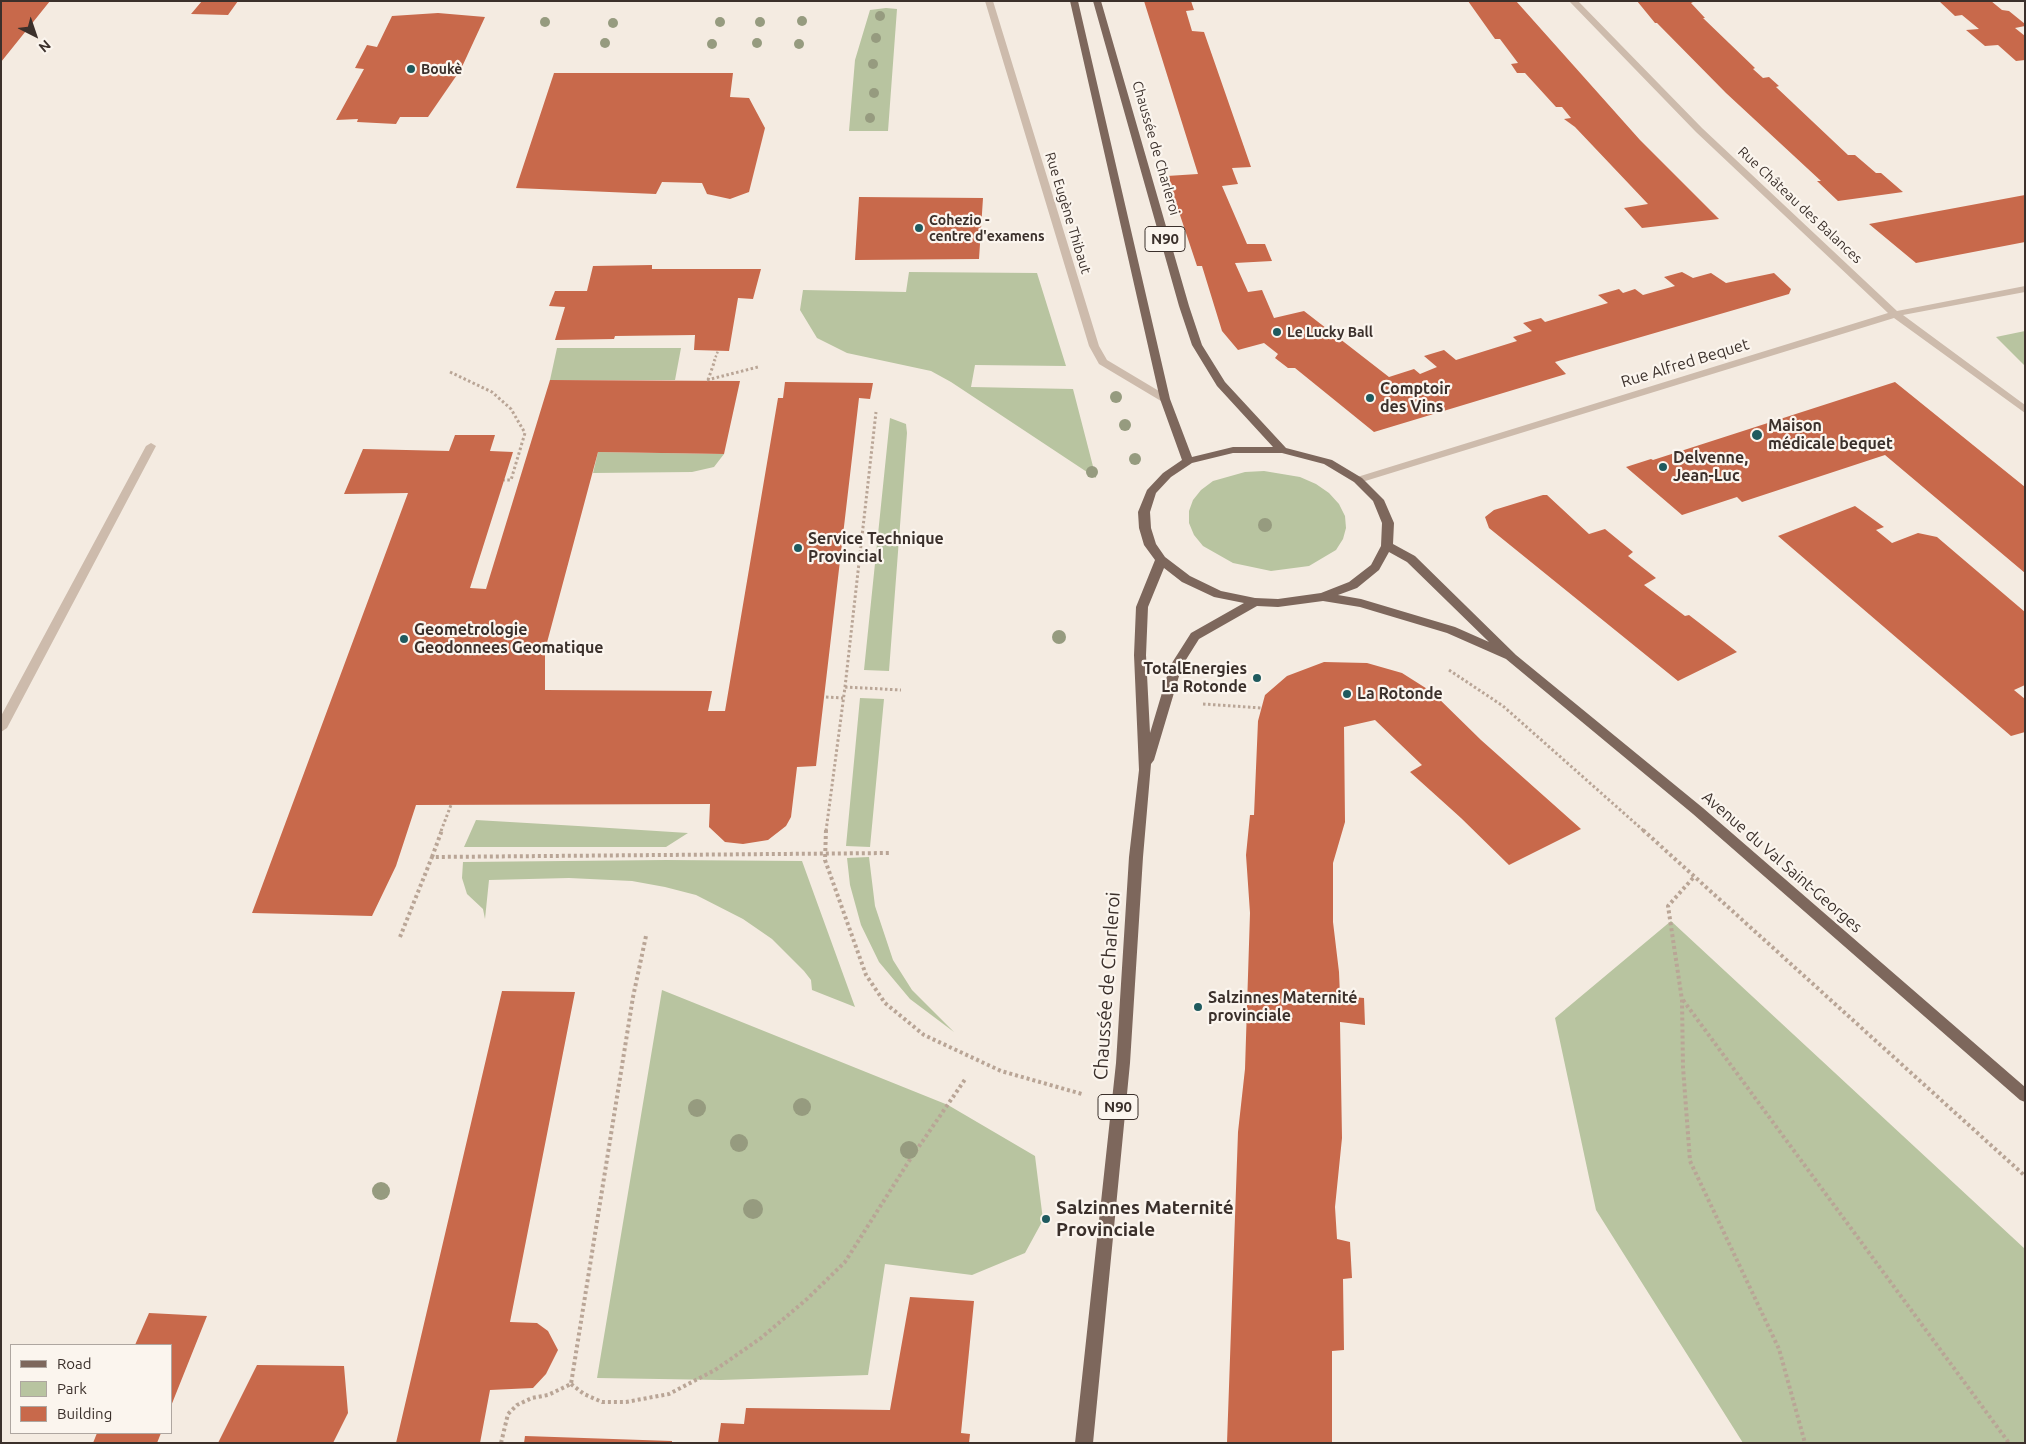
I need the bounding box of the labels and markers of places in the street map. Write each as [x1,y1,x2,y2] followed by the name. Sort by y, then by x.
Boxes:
[421,61,462,77] place label: Boukè
[405,63,417,75] marker: Boukè
[929,212,1045,244] place label: Cohezio - centre d'examens
[913,222,925,234] marker: Cohezio - centre d'examens
[1287,324,1373,340] place label: Le Lucky Ball
[1271,326,1283,338] marker: Le Lucky Ball
[1380,379,1450,417] place label: Comptoir des Vins
[1364,392,1376,404] marker: Comptoir des Vins
[1768,416,1893,454] place label: Maison médicale bequet
[1750,428,1764,442] marker: Maison médicale bequet
[1673,448,1748,486] place label: Delvenne, Jean-Luc
[1657,461,1669,473] marker: Delvenne, Jean-Luc
[808,529,944,567] place label: Service Technique Provincial
[792,542,804,554] marker: Service Technique Provincial
[414,620,604,658] place label: Geometrologie Geodonnees Geomatique
[398,633,410,645] marker: Geometrologie Geodonnees Geomatique
[1143,659,1247,697] place label: TotalEnergies La Rotonde
[1251,672,1263,684] marker: TotalEnergies La Rotonde
[1357,684,1443,704] place label: La Rotonde
[1341,688,1353,700] marker: La Rotonde
[1208,988,1358,1026] place label: Salzinnes Maternité provinciale
[1192,1001,1204,1013] marker: Salzinnes Maternité provinciale
[1056,1197,1234,1241] place label: Salzinnes Maternité Provinciale
[1040,1213,1052,1225] marker: Salzinnes Maternité Provinciale

